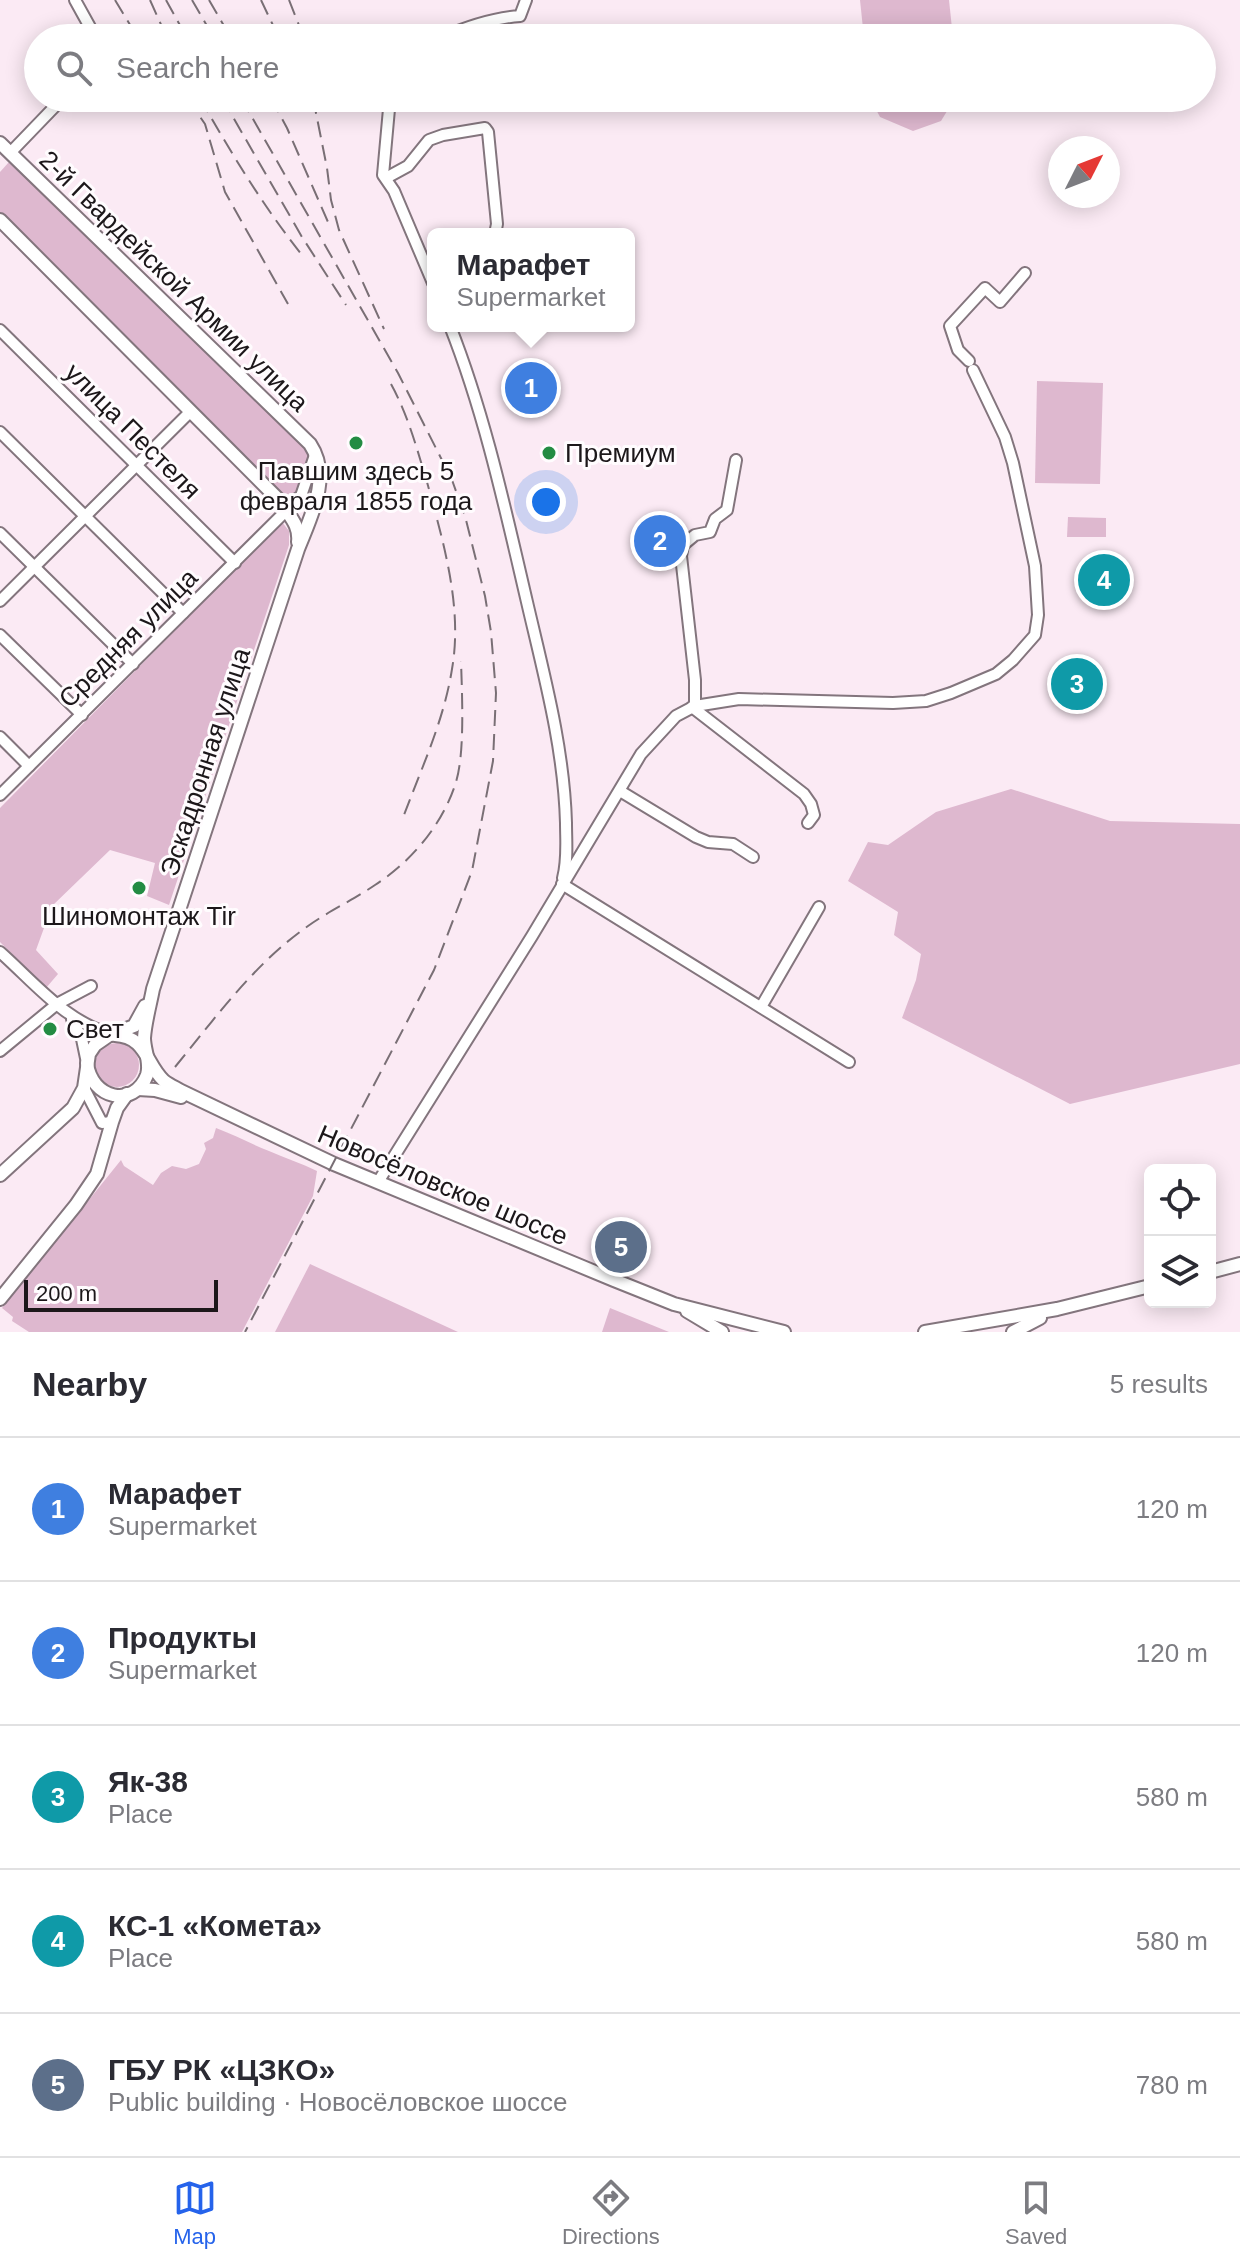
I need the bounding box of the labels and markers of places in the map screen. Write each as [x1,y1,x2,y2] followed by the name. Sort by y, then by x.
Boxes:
[505,358,557,418] pin: 1
[347,434,365,452] marker: Павшим здесь 5 февраля 1855 года
[565,438,676,468] place label: Премиум
[540,444,558,462] marker: Премиум
[240,456,473,516] place label: Павшим здесь 5 февраля 1855 года
[634,511,686,571] pin: 2
[1078,550,1130,610] pin: 4
[1051,654,1103,714] pin: 3
[130,879,148,897] marker: Шиномонтаж Tir
[42,901,236,931] place label: Шиномонтаж Tir
[66,1014,124,1044] place label: Свет
[41,1020,59,1038] marker: Свет
[595,1217,647,1277] pin: 5

